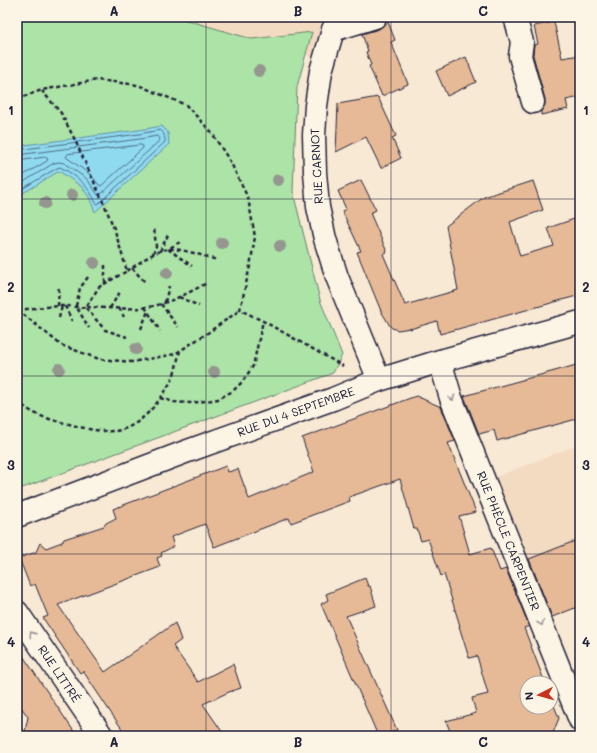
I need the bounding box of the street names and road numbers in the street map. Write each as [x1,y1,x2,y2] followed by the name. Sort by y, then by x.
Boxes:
[306,127,326,204] street label: RUE CARNOT
[235,382,357,440] street label: RUE DU 4 SEPTEMBRE
[474,469,544,613] street label: RUE PHÈCLE CARPENTIER
[35,642,85,705] street label: RUE LITTRÉ

